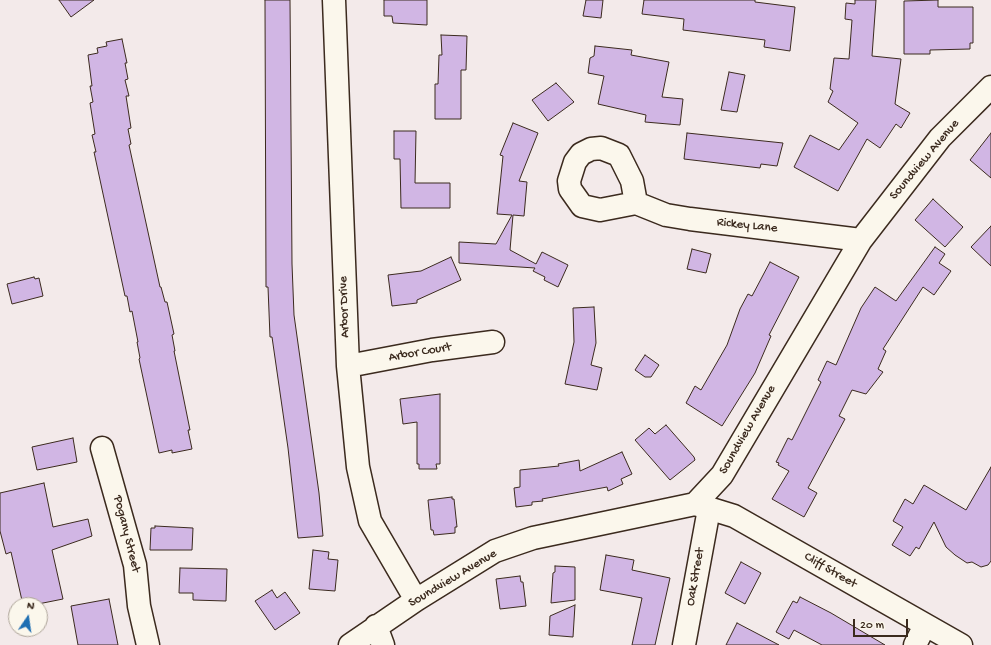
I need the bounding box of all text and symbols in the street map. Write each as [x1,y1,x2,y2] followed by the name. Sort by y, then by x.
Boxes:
[887,117,963,203] street label: Soundview Avenue
[716,215,778,237] street label: Rickey Lane
[336,276,354,338] street label: Arbor Drive
[387,340,453,366] street label: Arbor Court
[716,383,780,477] street label: Soundview Avenue
[109,494,143,574] street label: Pogany Street
[406,547,500,611] street label: Soundview Avenue
[683,547,709,607] street label: Oak Street
[801,550,859,592] street label: Cliff Street
[8,597,48,637] north arrow
[26,600,35,613] text: N
[855,611,910,637] scale bar
[860,619,884,633] text: 20 m

